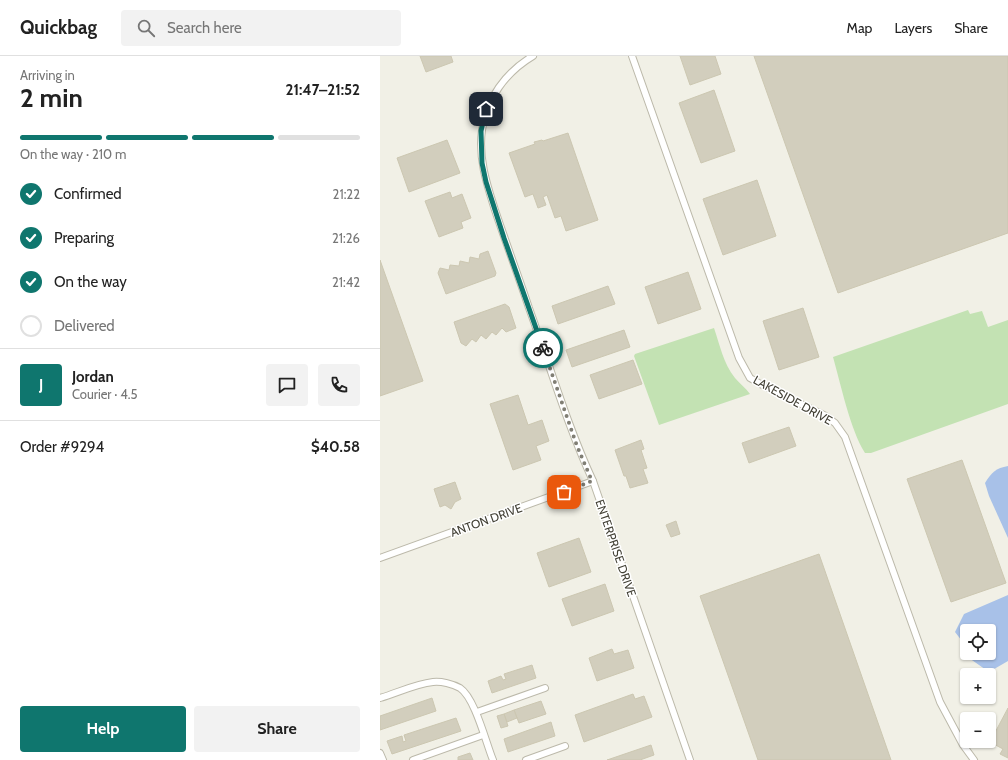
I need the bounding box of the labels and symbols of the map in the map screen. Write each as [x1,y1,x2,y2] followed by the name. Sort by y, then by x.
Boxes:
[469,92,503,126] pin
[523,328,563,368] courier
[751,372,835,428] street label: LAKESIDE DRIVE
[547,475,581,509] pin
[592,497,640,599] street label: ENTERPRISE DRIVE
[448,500,524,540] street label: ANTON DRIVE

